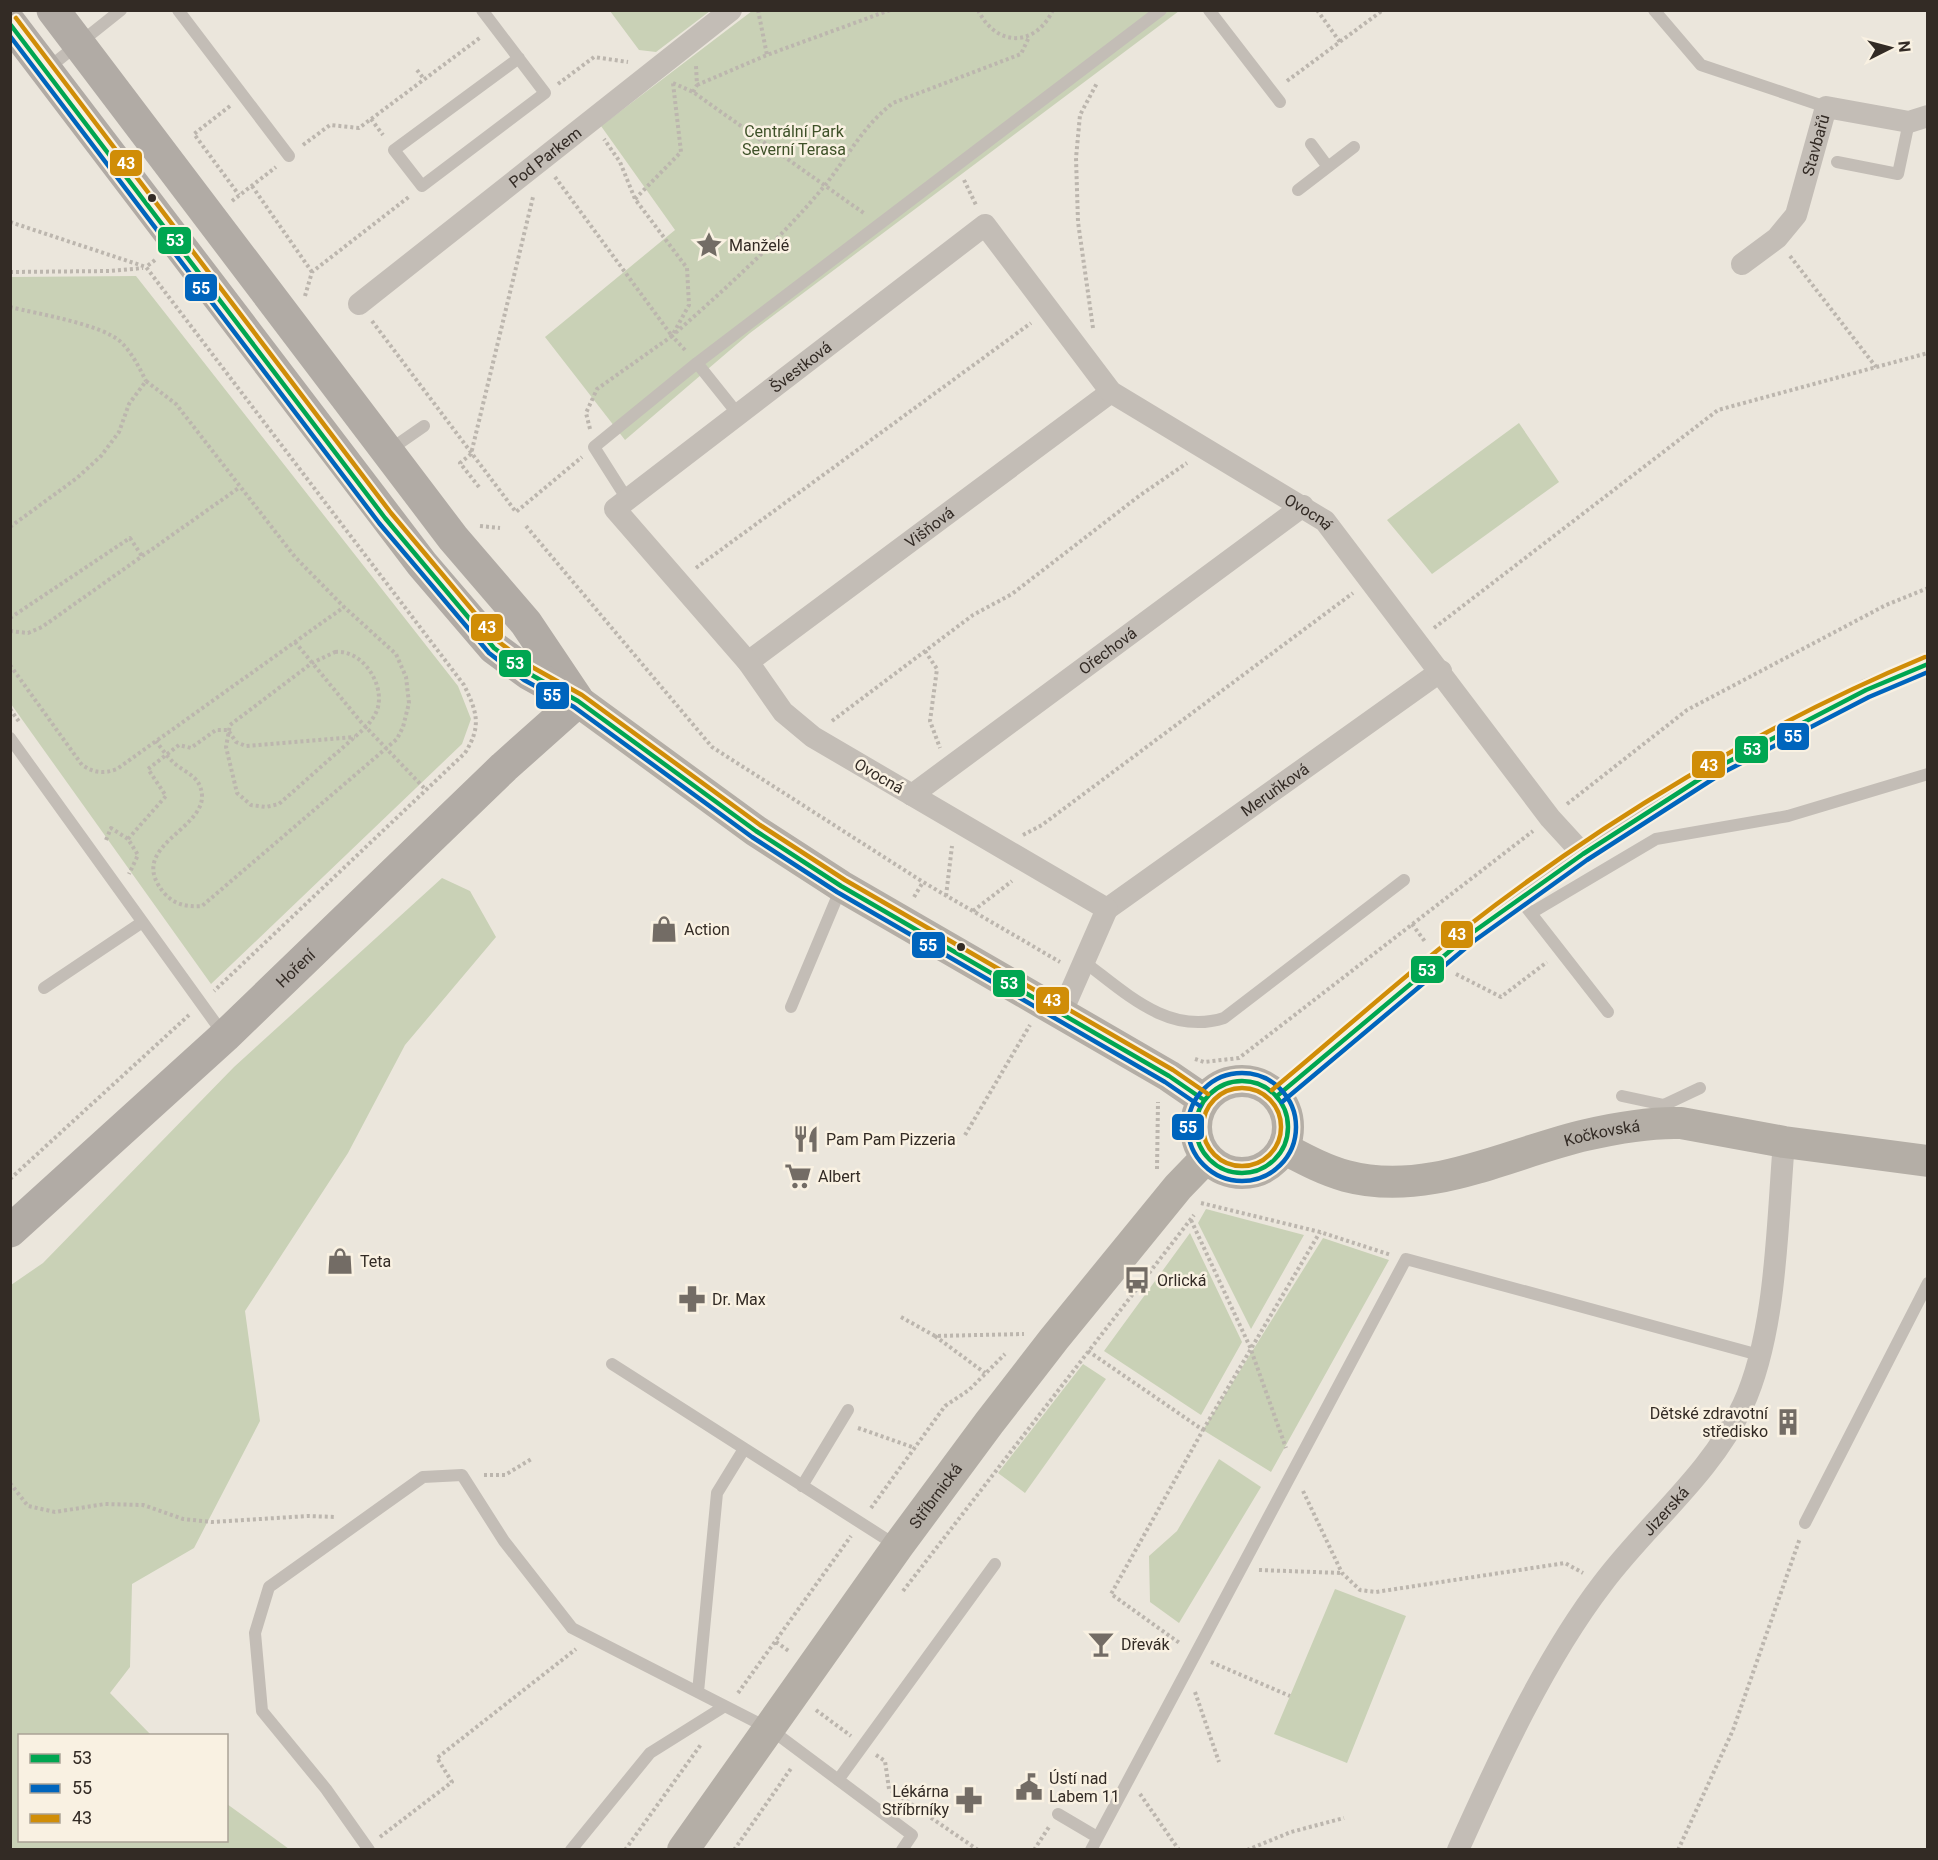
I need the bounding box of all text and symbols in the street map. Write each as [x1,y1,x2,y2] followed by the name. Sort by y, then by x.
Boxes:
[1860,18,1920,78] north arrow
[1894,40,1914,53] text: N
[1798,112,1833,178] street label: Stavbařů
[742,122,846,159] park label: Centrální Park Severní Terasa
[505,123,585,191] street label: Pod Parkem
[109,149,143,177] line badge: 43
[117,154,135,173] text: 43
[146,192,158,204] unlabelled marker
[157,226,192,255] line badge: 53
[694,230,724,260] place icon: Manželé
[166,231,184,250] text: 53
[729,236,789,255] place label: Manželé
[184,273,218,302] line badge: 55
[192,279,210,298] text: 55
[765,337,835,396] street label: Švestková
[1281,489,1338,533] street label: Ovocná
[901,503,958,552] street label: Višňová
[470,613,504,642] line badge: 43
[478,618,496,637] text: 43
[1075,623,1140,678] street label: Ořechová
[498,649,532,678] line badge: 53
[506,654,524,673] text: 53
[535,681,570,710] line badge: 55
[543,686,561,705] text: 55
[1776,722,1810,751] line badge: 55
[1784,727,1802,746] text: 55
[1734,735,1769,764] line badge: 53
[1743,740,1761,759] text: 53
[1691,750,1726,779] line badge: 43
[851,754,907,798] street label: Ovocná
[1700,756,1718,775] text: 43
[1237,759,1312,820] street label: Meruňková
[649,914,679,944] shop icon: Action
[684,920,730,939] place label: Action
[1440,920,1474,949] line badge: 43
[1448,925,1466,944] text: 43
[911,931,946,959] line badge: 55
[919,936,937,955] text: 55
[955,941,967,953] unlabelled marker
[272,944,320,991] street label: Hoření
[1410,955,1445,984] line badge: 53
[1418,961,1436,980] text: 53
[992,969,1026,998] line badge: 53
[1000,974,1018,993] text: 53
[1035,986,1070,1015] line badge: 43
[1043,991,1061,1010] text: 43
[1171,1113,1205,1141] line badge: 55
[1562,1116,1641,1150] street label: Kočkovská
[1179,1118,1197,1137] text: 55
[791,1124,821,1154] restaurant icon: Pam Pam Pizzeria
[826,1130,956,1149] place label: Pam Pam Pizzeria
[783,1161,813,1191] supermarket icon: Albert
[818,1167,861,1186] place label: Albert
[325,1246,355,1276] shop icon: Teta
[360,1252,391,1271] place label: Teta
[1122,1265,1152,1295] bus stop icon: Orlická
[1157,1271,1206,1290] place label: Orlická
[677,1284,707,1314] pharmacy icon: Dr. Max
[712,1290,766,1309] place label: Dr. Max
[1650,1404,1769,1441] place label: Dětské zdravotní středisko
[1773,1407,1803,1437] building icon: Dětské zdravotní středisko
[905,1459,966,1532] street label: Stříbrnická
[1638,1482,1693,1539] street label: Jizerská
[1086,1629,1116,1659] bar icon: Dřevák
[1121,1635,1170,1654] place label: Dřevák
[18,1734,228,1842] legend
[72,1747,92,1768] text: 53
[1049,1769,1120,1806] place label: Ústí nad Labem 11
[1014,1772,1044,1802] public building icon: Ústí nad Labem 11
[72,1777,92,1798] text: 55
[882,1782,949,1819] place label: Lékárna Stříbrníky
[954,1785,984,1815] pharmacy icon: Lékárna Stříbrníky
[72,1807,92,1828] text: 43

